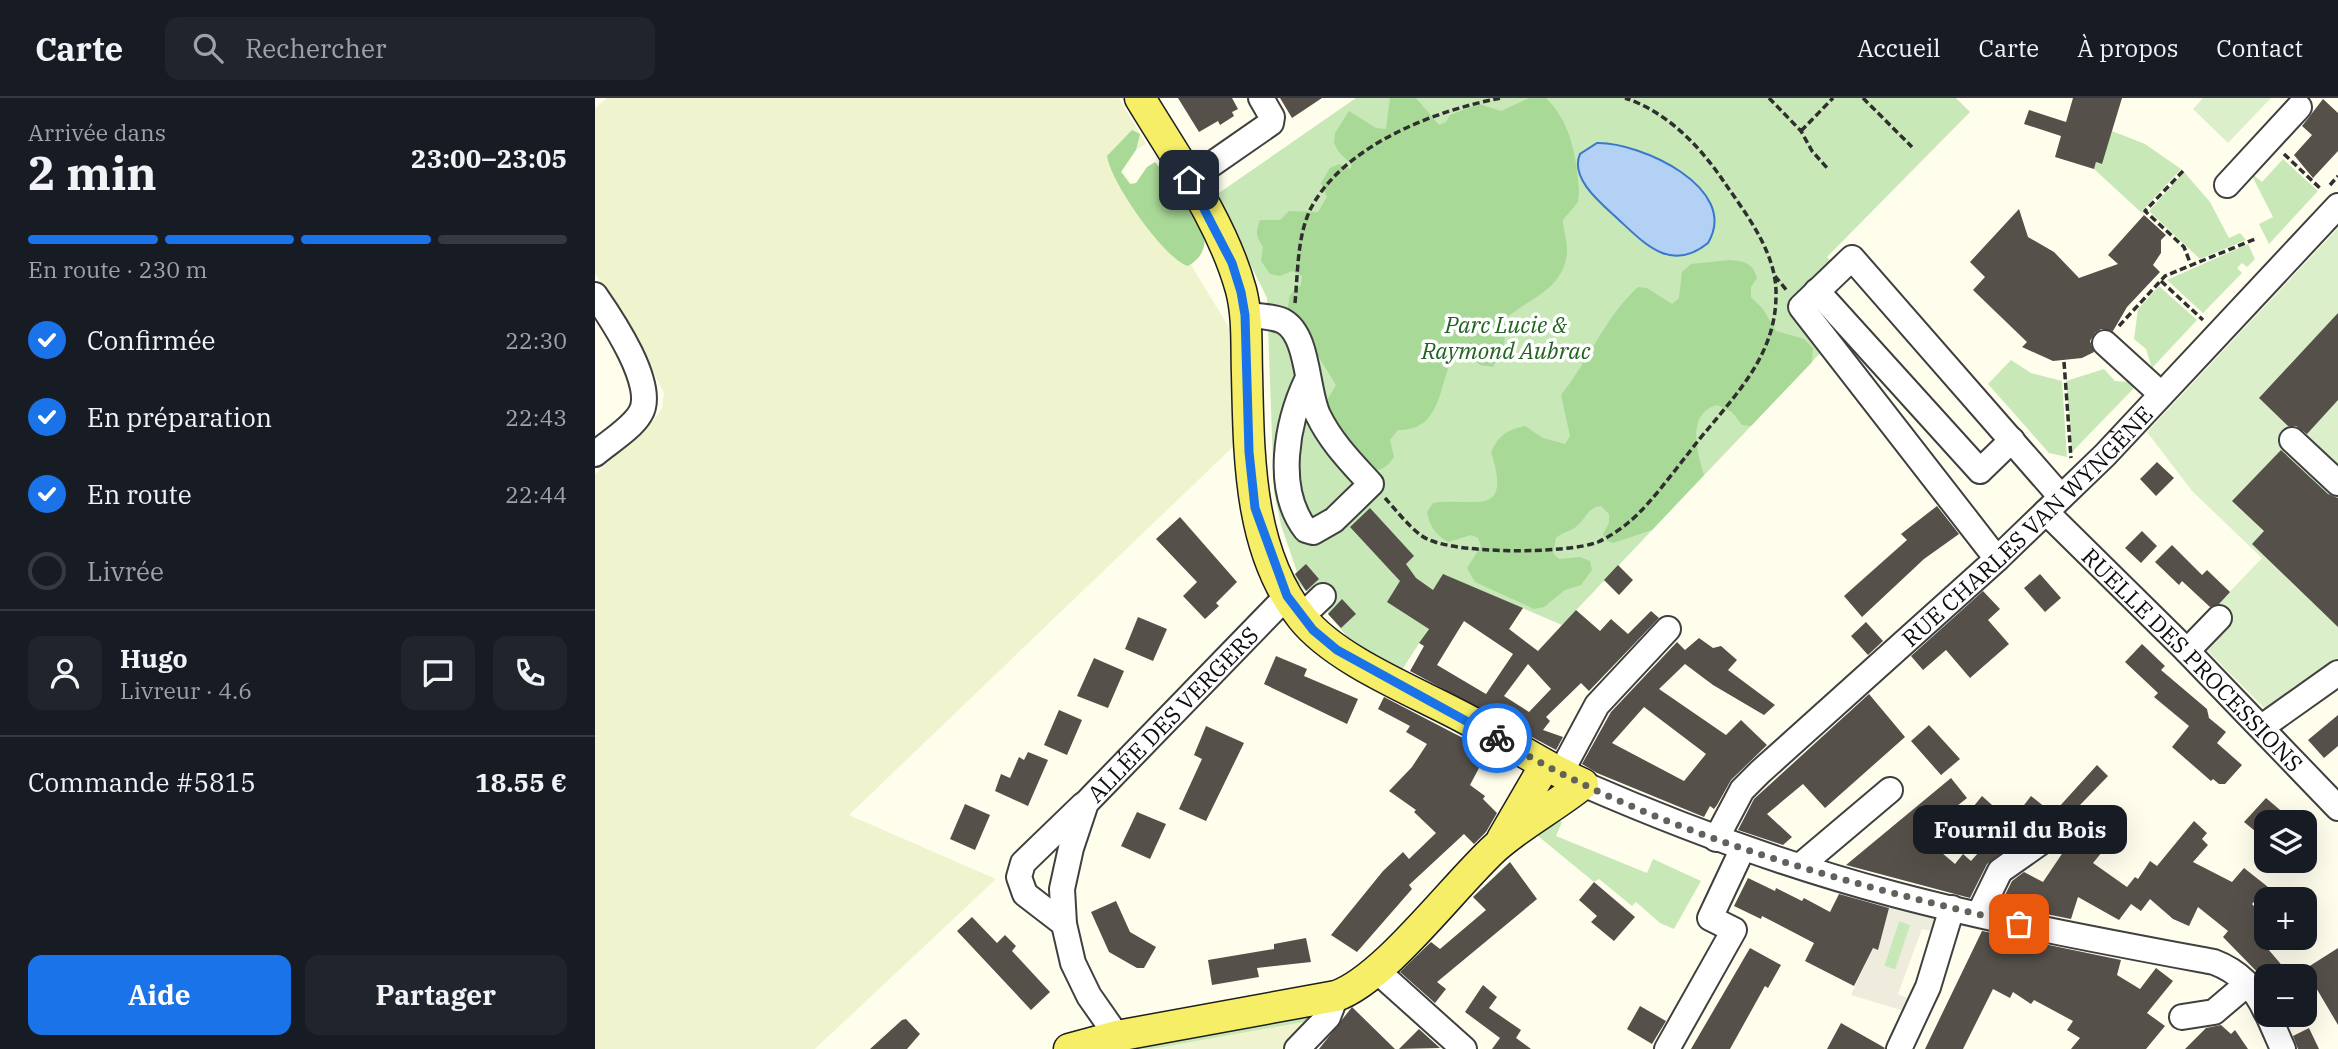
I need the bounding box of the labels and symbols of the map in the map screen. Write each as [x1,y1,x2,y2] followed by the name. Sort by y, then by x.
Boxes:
[1159,150,1219,210] pin
[1420,309,1591,365] park label: Parc Lucie & Raymond Aubrac
[1895,399,2159,653] street label: RUE CHARLES VAN WYNGÈNE
[2076,541,2310,778] street label: RUELLE DES PROCESSIONS
[1080,620,1264,808] street label: ALLÉE DES VERGERS
[1462,703,1532,773] courier
[1912,805,2126,854] callout: Fournil du Bois
[1989,894,2049,954] pin

